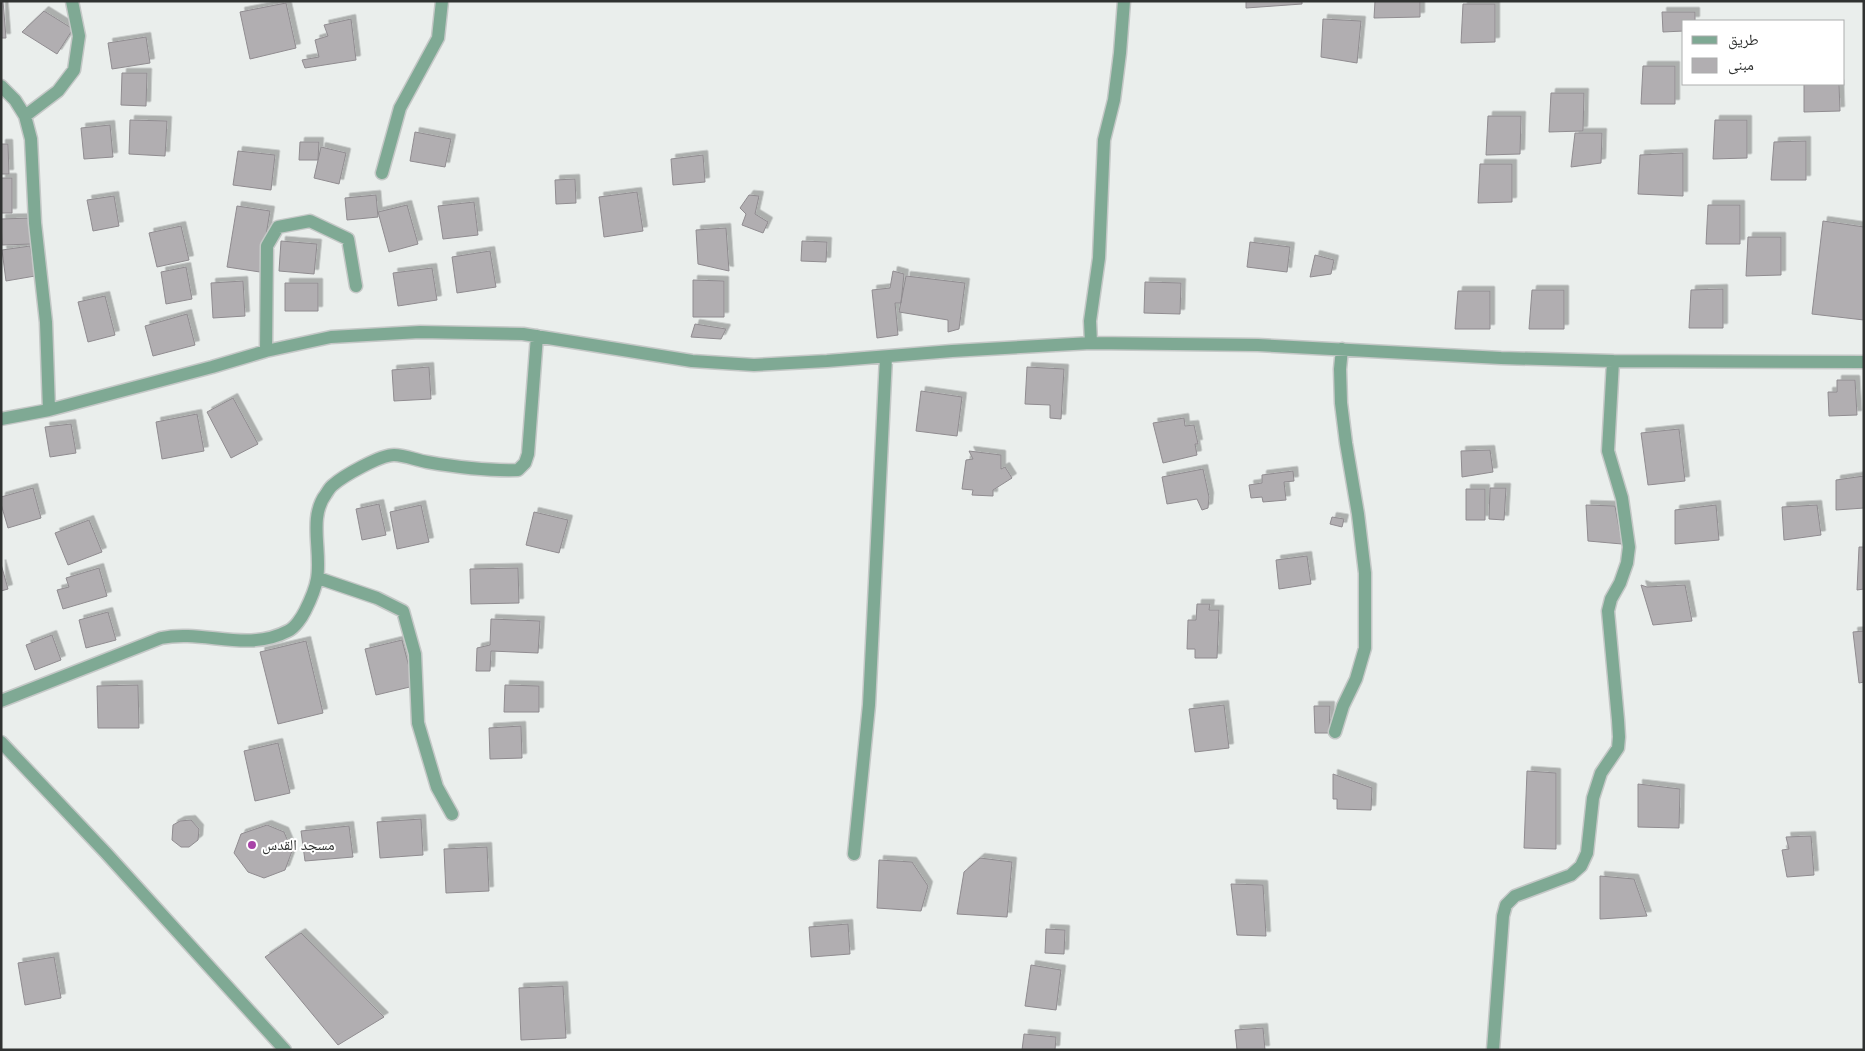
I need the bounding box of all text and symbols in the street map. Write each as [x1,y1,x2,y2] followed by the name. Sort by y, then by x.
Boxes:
[1682,20,1845,85] legend
[1728,30,1759,50] text: طريق
[1728,55,1754,75] text: مبنى
[262,835,335,855] place label: مسجد القدس
[246,839,258,851] marker: مسجد القدس

